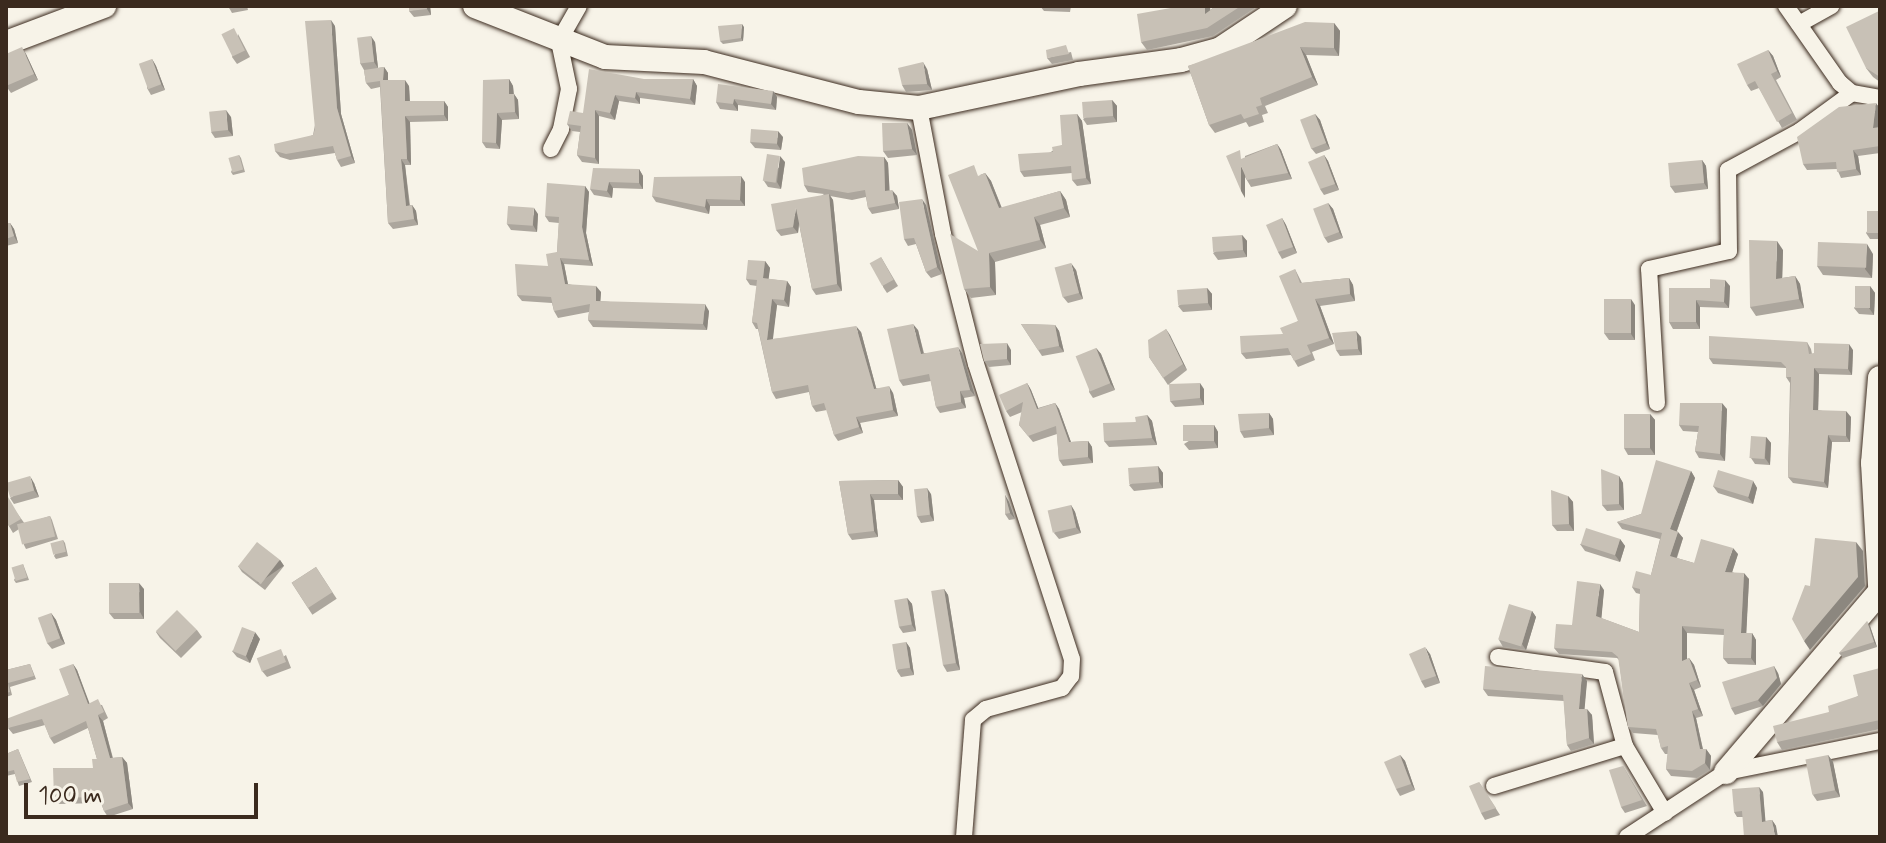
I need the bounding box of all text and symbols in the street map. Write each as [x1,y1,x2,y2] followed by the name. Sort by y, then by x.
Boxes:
[28,767,262,817] scale bar
[38,781,102,812] text: 100 m

